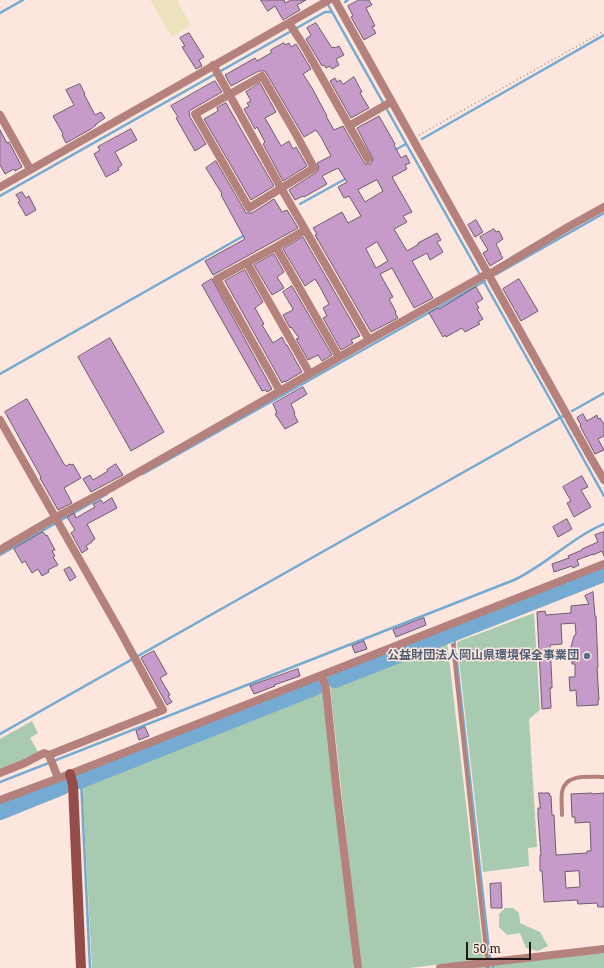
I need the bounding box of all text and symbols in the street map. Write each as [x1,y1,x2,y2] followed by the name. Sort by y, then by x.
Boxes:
[387,649,579,663] place label: 公益財団法人岡山県環境保全事業団
[582,651,592,661] marker: 公益財団法人岡山県環境保全事業団
[468,934,533,960] scale bar
[473,940,501,957] text: 50 m

